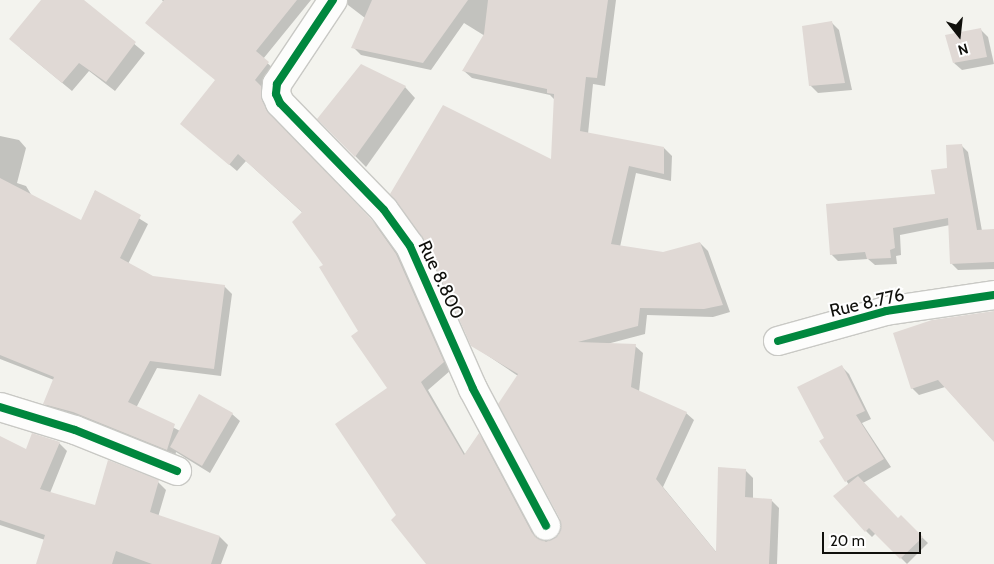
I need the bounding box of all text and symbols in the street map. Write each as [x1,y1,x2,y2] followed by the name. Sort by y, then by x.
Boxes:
[934,10,984,60] north arrow
[956,39,970,59] text: N
[413,237,469,323] street label: Rue 8.800
[828,284,906,322] street label: Rue 8.776
[824,522,923,554] scale bar
[830,532,865,550] text: 20 m

